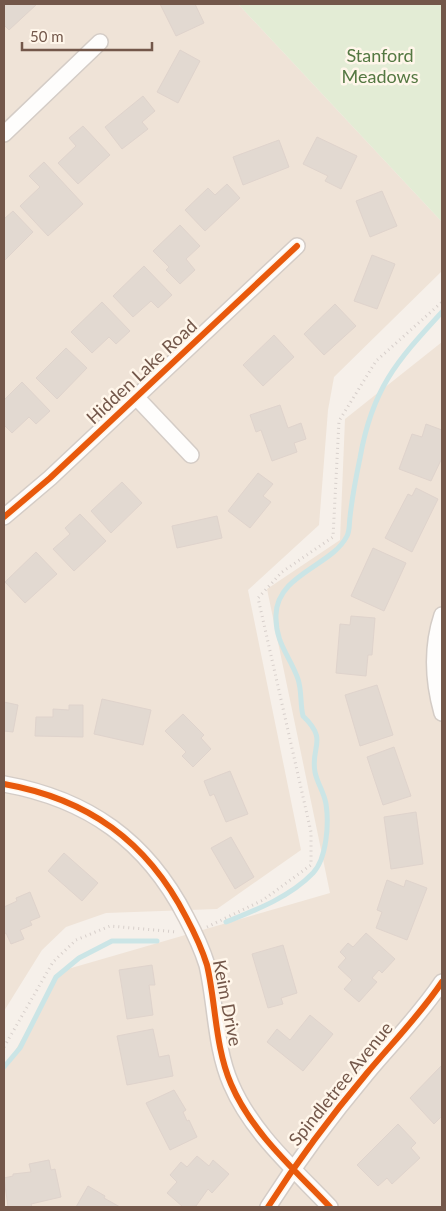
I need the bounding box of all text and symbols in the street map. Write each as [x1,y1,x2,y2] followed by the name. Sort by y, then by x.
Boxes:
[22,20,152,52] scale bar
[30,27,64,45] text: 50 m
[342,44,419,87] park label: Stanford Meadows
[81,314,201,428] street label: Hidden Lake Road
[209,958,247,1048] street label: Keim Drive
[284,1017,397,1150] street label: Spindletree Avenue

